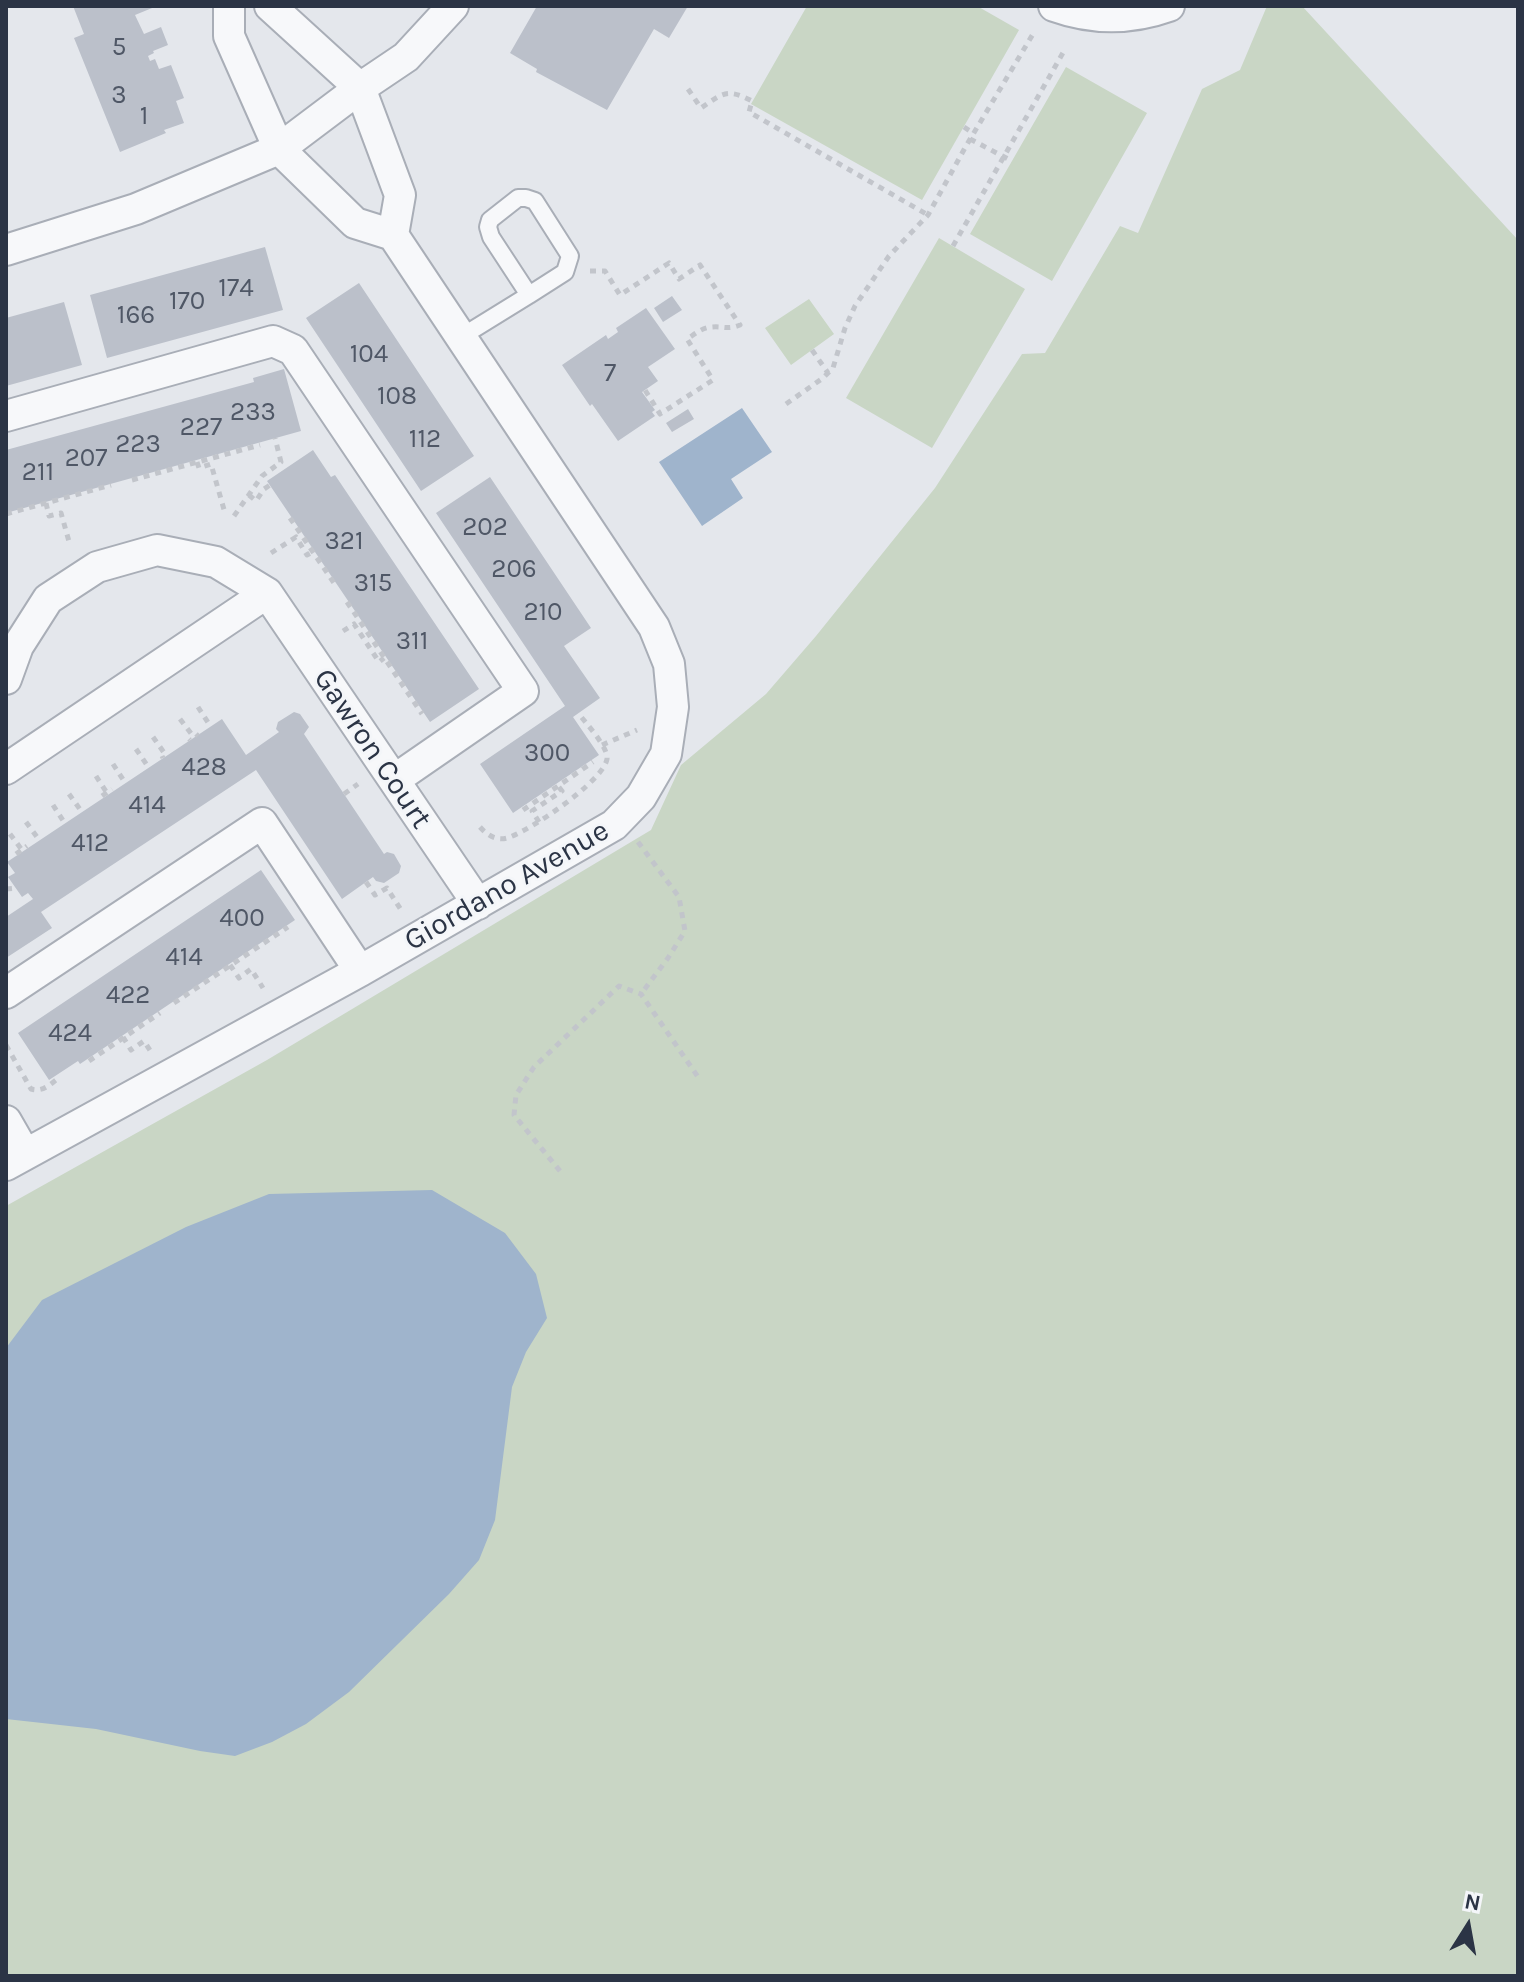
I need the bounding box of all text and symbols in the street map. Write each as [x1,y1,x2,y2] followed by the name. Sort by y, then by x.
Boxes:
[112,32,126,64] house number: 5
[111,80,127,112] house number: 3
[140,101,148,133] house number: 1
[218,273,254,305] house number: 174
[169,286,205,318] house number: 170
[117,300,155,332] house number: 166
[350,339,388,371] house number: 104
[604,358,616,390] house number: 7
[377,381,417,413] house number: 108
[230,397,276,429] house number: 233
[180,412,222,444] house number: 227
[409,424,441,456] house number: 112
[115,429,161,461] house number: 223
[65,443,107,475] house number: 207
[22,457,54,489] house number: 211
[462,512,508,544] house number: 202
[324,526,364,558] house number: 321
[491,554,537,586] house number: 206
[354,568,392,600] house number: 315
[523,597,563,629] house number: 210
[396,626,428,658] house number: 311
[305,662,439,836] street label: Gawron Court
[524,738,570,770] house number: 300
[181,752,227,784] house number: 428
[128,790,166,822] house number: 414
[398,813,616,959] street label: Giordano Avenue
[71,828,109,860] house number: 412
[219,903,265,935] house number: 400
[165,942,203,974] house number: 414
[106,980,150,1012] house number: 422
[48,1018,92,1050] house number: 424
[1428,1886,1508,1966] north arrow
[1462,1888,1483,1917] text: N

